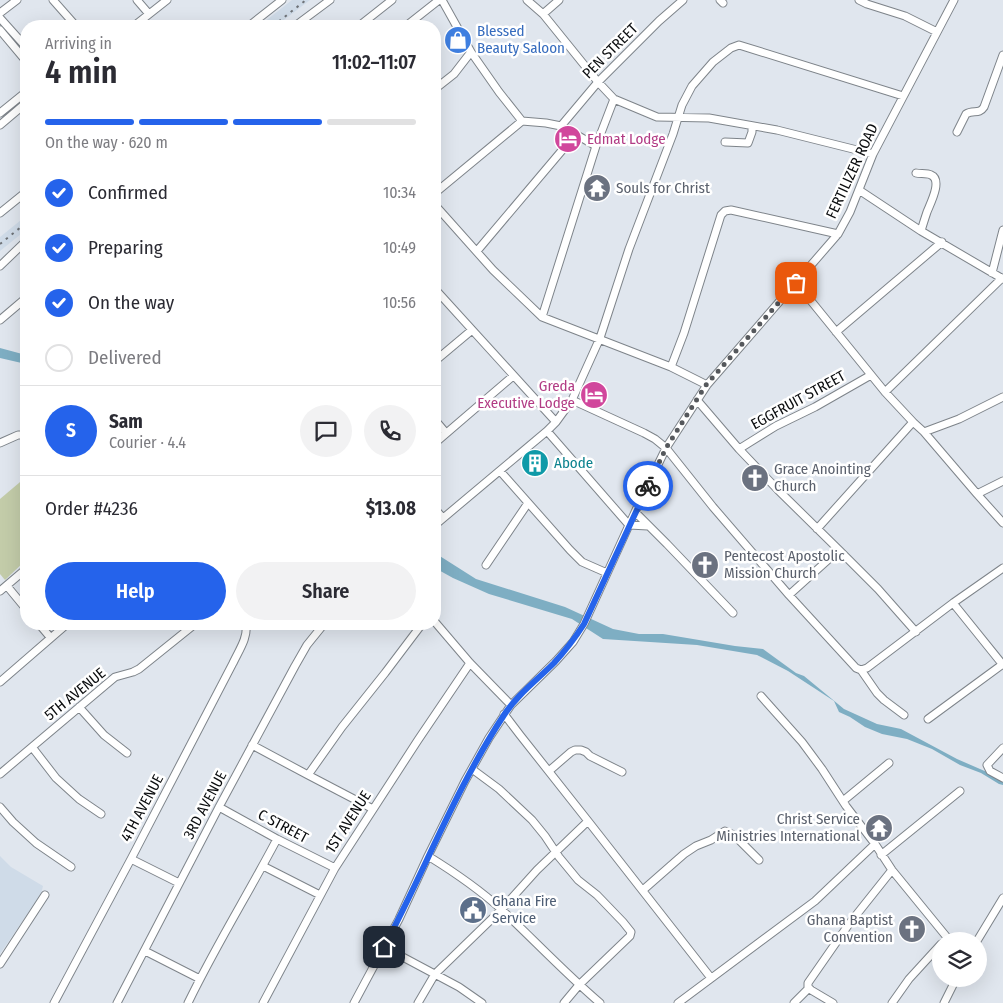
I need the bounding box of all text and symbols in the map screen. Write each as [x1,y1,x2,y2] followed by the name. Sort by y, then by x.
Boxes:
[579,20,641,82] street label: PEN STREET
[477,22,565,57] place label: Blessed Beauty Saloon
[443,25,473,55] shop icon: Blessed Beauty Saloon
[45,34,112,53] text: Arriving in
[332,51,416,74] text: 11:02–11:07
[45,53,118,91] text: 4 min
[822,121,882,221] street label: FERTILIZER ROAD
[553,124,583,154] hotel icon: Edmat Lodge
[587,130,666,148] place label: Edmat Lodge
[45,133,168,152] text: On the way · 620 m
[582,173,612,203] temple icon: Souls for Christ
[45,179,73,207] icon: check
[616,179,710,197] place label: Souls for Christ
[88,181,168,204] text: Confirmed
[383,183,416,202] text: 10:34
[45,234,73,262] icon: check
[88,236,163,259] text: Preparing
[383,238,416,257] text: 10:49
[775,262,817,304] pin
[782,269,810,297] icon: bag
[45,289,73,317] icon: check
[88,291,174,314] text: On the way
[383,293,416,312] text: 10:56
[88,346,162,369] text: Delivered
[748,367,848,433] street label: EGGFRUIT STREET
[477,377,575,412] place label: Greda Executive Lodge
[579,380,609,410] hotel icon: Greda Executive Lodge
[300,405,352,457] button: chat
[364,405,416,457] button: phone
[109,410,143,433] text: Sam
[66,419,76,442] text: S
[109,433,186,452] text: Courier · 4.4
[520,448,550,478] building icon: Abode
[554,454,593,472] place label: Abode
[774,460,871,495] place label: Grace Anointing Church
[623,461,673,511] courier
[740,463,770,493] church icon: Grace Anointing Church
[634,472,662,500] icon: bike
[45,497,138,520] text: Order #4236
[366,497,416,520] text: $13.08
[724,547,845,582] place label: Pentecost Apostolic Mission Church
[690,550,720,580] church icon: Pentecost Apostolic Mission Church
[45,562,226,620] button: Help
[236,562,416,620] button: Share
[41,664,109,724] street label: 5TH AVENUE
[180,768,230,842] street label: 3RD AVENUE
[117,771,167,845] street label: 4TH AVENUE
[321,787,375,857] street label: 1ST AVENUE
[255,805,311,847] street label: C STREET
[716,810,860,845] place label: Christ Service Ministries International
[864,813,894,843] temple icon: Christ Service Ministries International
[492,892,557,927] place label: Ghana Fire Service
[458,895,488,925] public building icon: Ghana Fire Service
[807,911,893,946] place label: Ghana Baptist Convention
[897,914,927,944] church icon: Ghana Baptist Convention
[363,926,405,968] pin
[932,932,987,987] map controls
[932,932,987,987] button: layers
[370,933,398,961] icon: home

